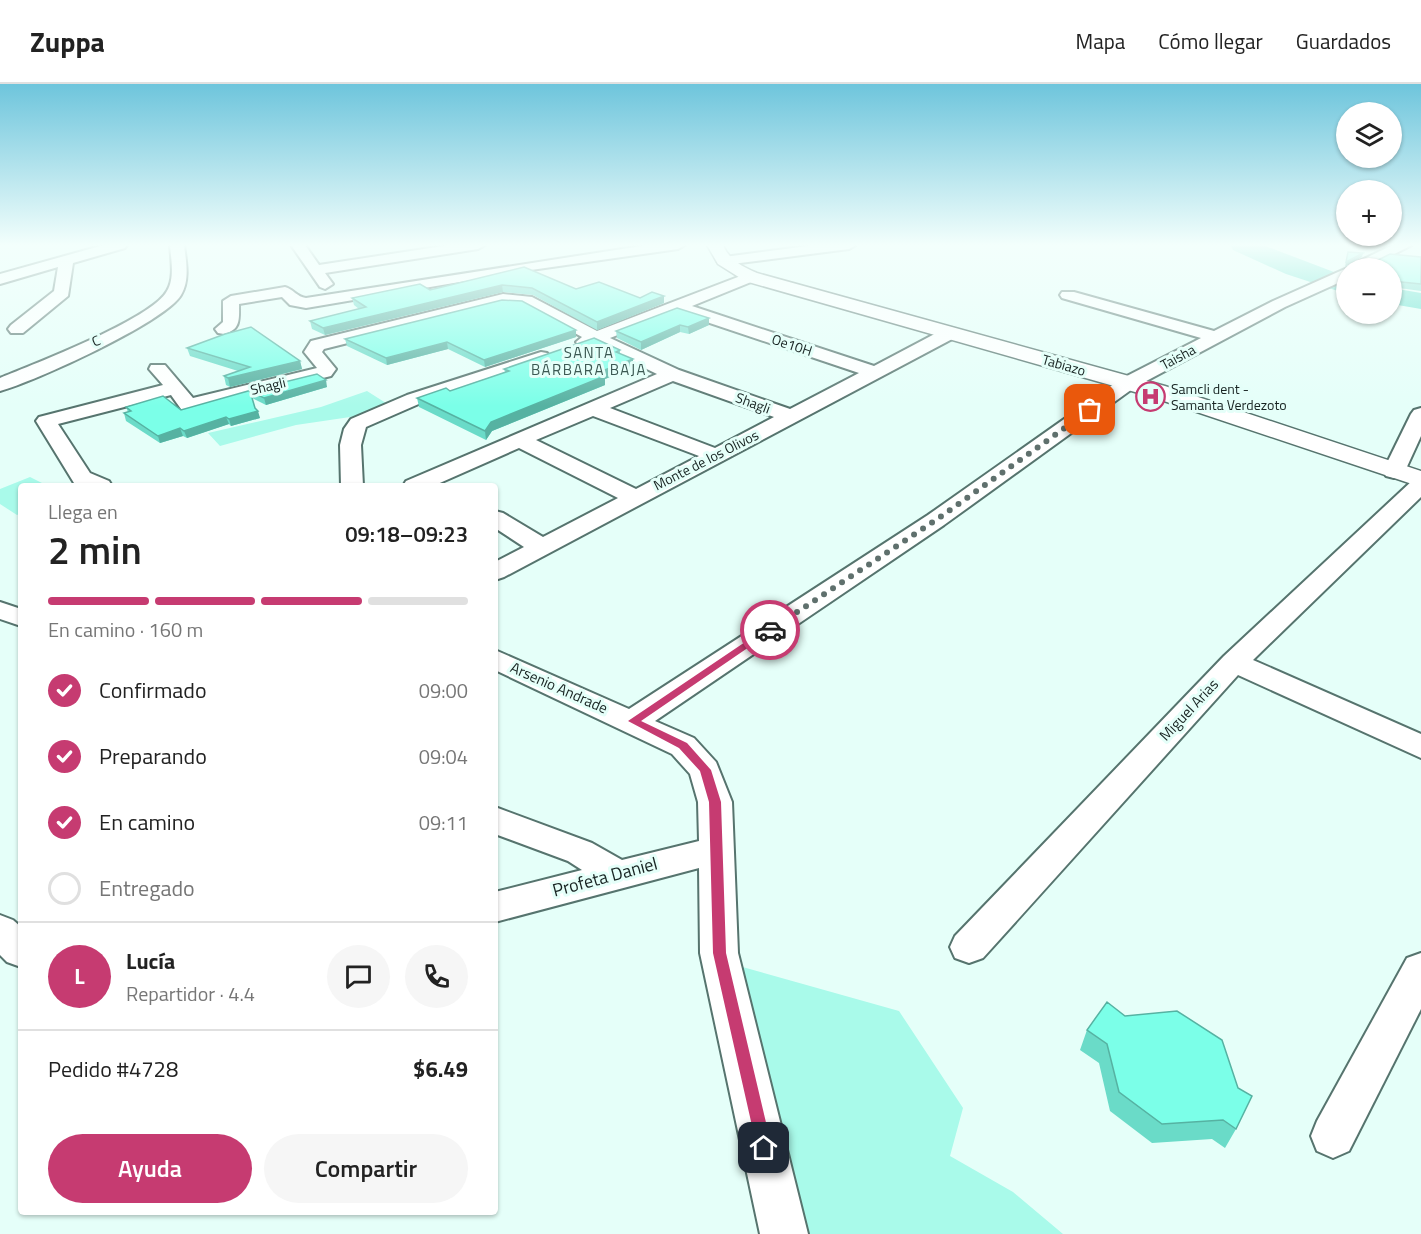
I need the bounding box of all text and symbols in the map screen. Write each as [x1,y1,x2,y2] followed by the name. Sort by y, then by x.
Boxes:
[30,20,105,63] text: Zuppa
[1076,25,1125,57] text: Mapa
[1158,25,1263,57] text: Cómo llegar
[1296,25,1391,57] text: Guardados
[1336,102,1402,324] map controls
[1336,102,1402,168] button: layers
[1336,180,1402,246] button: +
[1336,258,1402,324] button: −
[769,328,815,361] street label: Oe10H
[88,329,104,352] street label: C
[1156,339,1199,375] street label: Taisha
[531,341,647,381] district label: SANTA BÁRBARA BAJA
[1040,348,1088,381] street label: Tabiazo
[248,371,288,400] street label: Shagli
[1171,378,1287,415] place label: Samcli dent - Samanta Verdezoto
[1134,381,1166,413] hospital icon: Samcli dent - Samanta Verdezoto
[1064,384,1115,435] pin
[733,387,774,418] street label: Shagli
[1073,393,1106,426] icon: bag
[650,424,762,495] street label: Monte de los Olivos
[48,496,118,527] text: Llega en
[345,517,468,551] text: 09:18–09:23
[48,520,142,579] text: 2 min
[740,600,800,660] courier
[48,614,203,645] text: En camino · 160 m
[754,614,787,647] icon: car
[507,656,612,719] street label: Arsenio Andrade
[99,673,207,707] text: Confirmado
[1154,673,1224,746] street label: Miguel Arias
[48,674,81,707] icon: check
[419,675,468,706] text: 09:00
[99,739,207,773] text: Preparando
[48,740,81,773] icon: check
[419,741,468,772] text: 09:04
[99,805,195,839] text: En camino
[48,806,81,839] icon: check
[419,807,468,838] text: 09:11
[549,850,660,904] street label: Profeta Daniel
[99,871,195,905] text: Entregado
[126,944,175,978] text: Lucía
[327,945,390,1008] button: chat
[405,945,468,1008] button: phone
[74,959,85,993] text: L
[126,978,255,1009] text: Repartidor · 4.4
[48,1052,178,1086] text: Pedido #4728
[413,1052,468,1086] text: $6.49
[738,1122,789,1173] pin
[747,1131,780,1164] icon: home
[48,1134,252,1203] button: Ayuda
[264,1134,468,1203] button: Compartir

